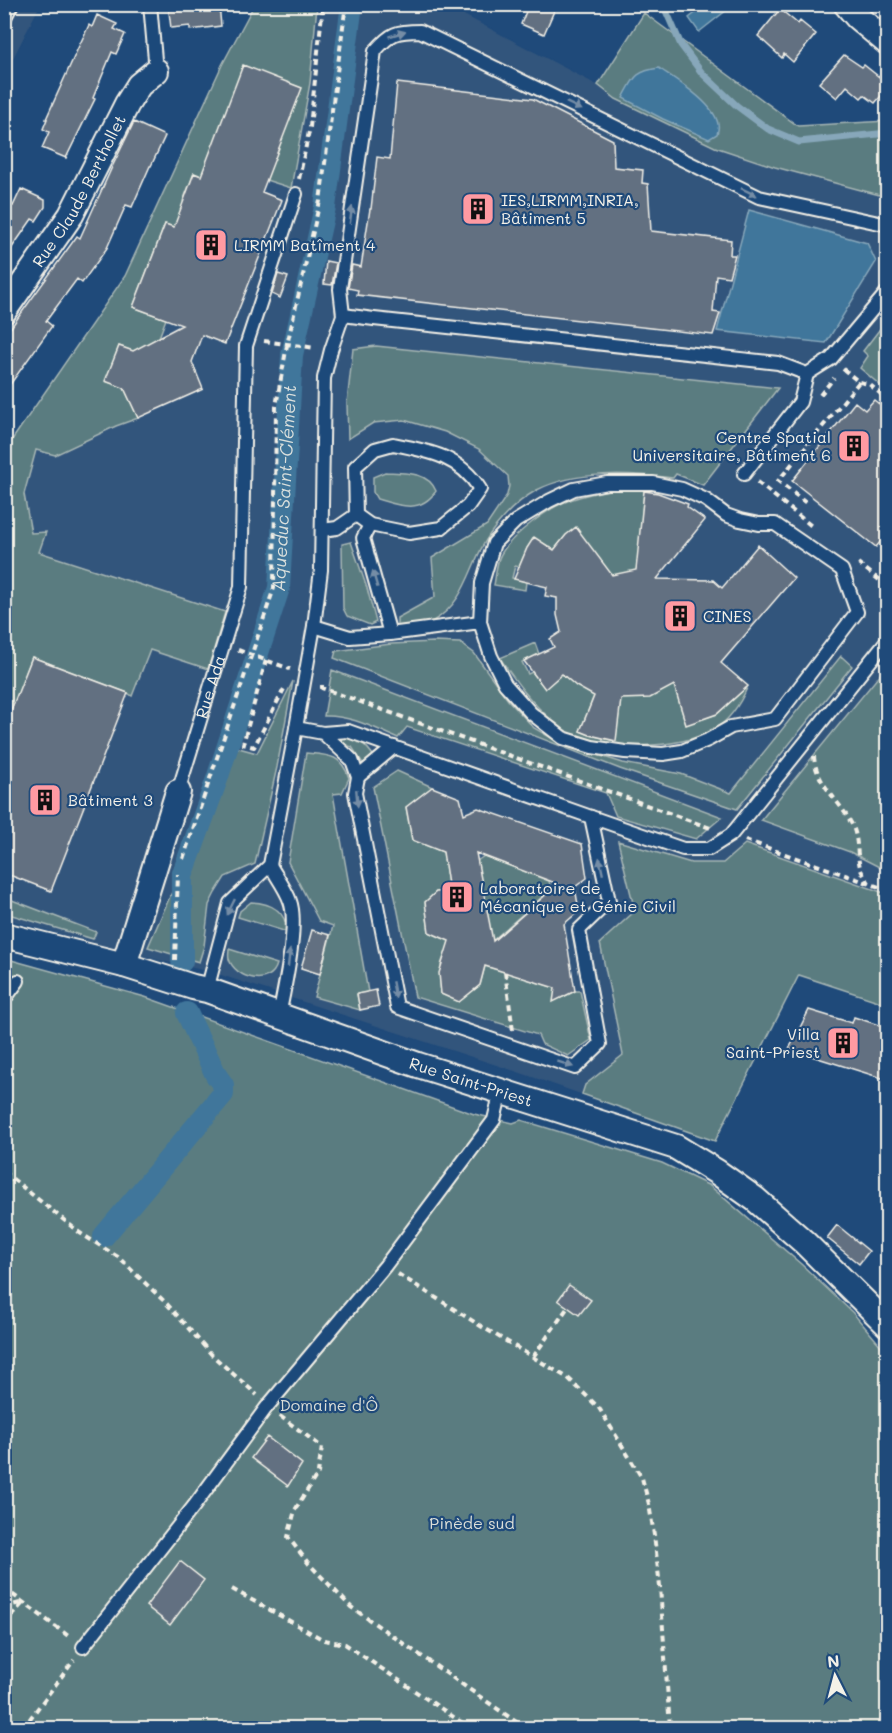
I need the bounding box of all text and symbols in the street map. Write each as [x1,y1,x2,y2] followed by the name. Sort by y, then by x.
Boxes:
[388,29,406,38] one-way arrow
[565,101,582,111] one-way arrow
[27,111,130,271] street label: Rue Claude Berthollet
[740,186,758,196] one-way arrow
[501,189,639,228] place label: IES,LIRMM,INRIA, Bâtiment 5
[460,191,496,227] building icon: IES,LIRMM,INRIA, Bâtiment 5
[346,205,355,224] one-way arrow
[193,227,229,263] building icon: LIRMM Batîment 4
[234,234,376,255] place label: LIRMM Batîment 4
[266,384,301,592] water label: Aqueduc Saint-Clément
[633,426,831,465] place label: Centre Spatial Universitaire, Bâtiment 6
[836,428,872,464] building icon: Centre Spatial Universitaire, Bâtiment 6
[370,570,379,588] one-way arrow
[662,598,698,634] building icon: CINES
[703,605,751,626] place label: CINES
[190,652,229,721] street label: Rue Ada
[27,782,63,818] building icon: Bâtiment 3
[68,789,153,810] place label: Bâtiment 3
[352,789,362,808] one-way arrow
[596,857,605,876] one-way arrow
[480,877,676,916] place label: Laboratoire de Mécanique et Génie Civil
[439,879,475,915] building icon: Laboratoire de Mécanique et Génie Civil
[226,899,235,916] one-way arrow
[284,949,294,968] one-way arrow
[390,980,399,999] one-way arrow
[726,1023,820,1062] place label: Villa Saint-Priest
[825,1025,861,1061] building icon: Villa Saint-Priest
[407,1052,535,1111] street label: Rue Saint-Priest
[556,1060,574,1070] one-way arrow
[280,1394,378,1415] park label: Domaine d'Ô
[429,1512,515,1533] park label: Pinède sud
[805,1646,865,1706] north arrow
[826,1650,841,1672] text: N

